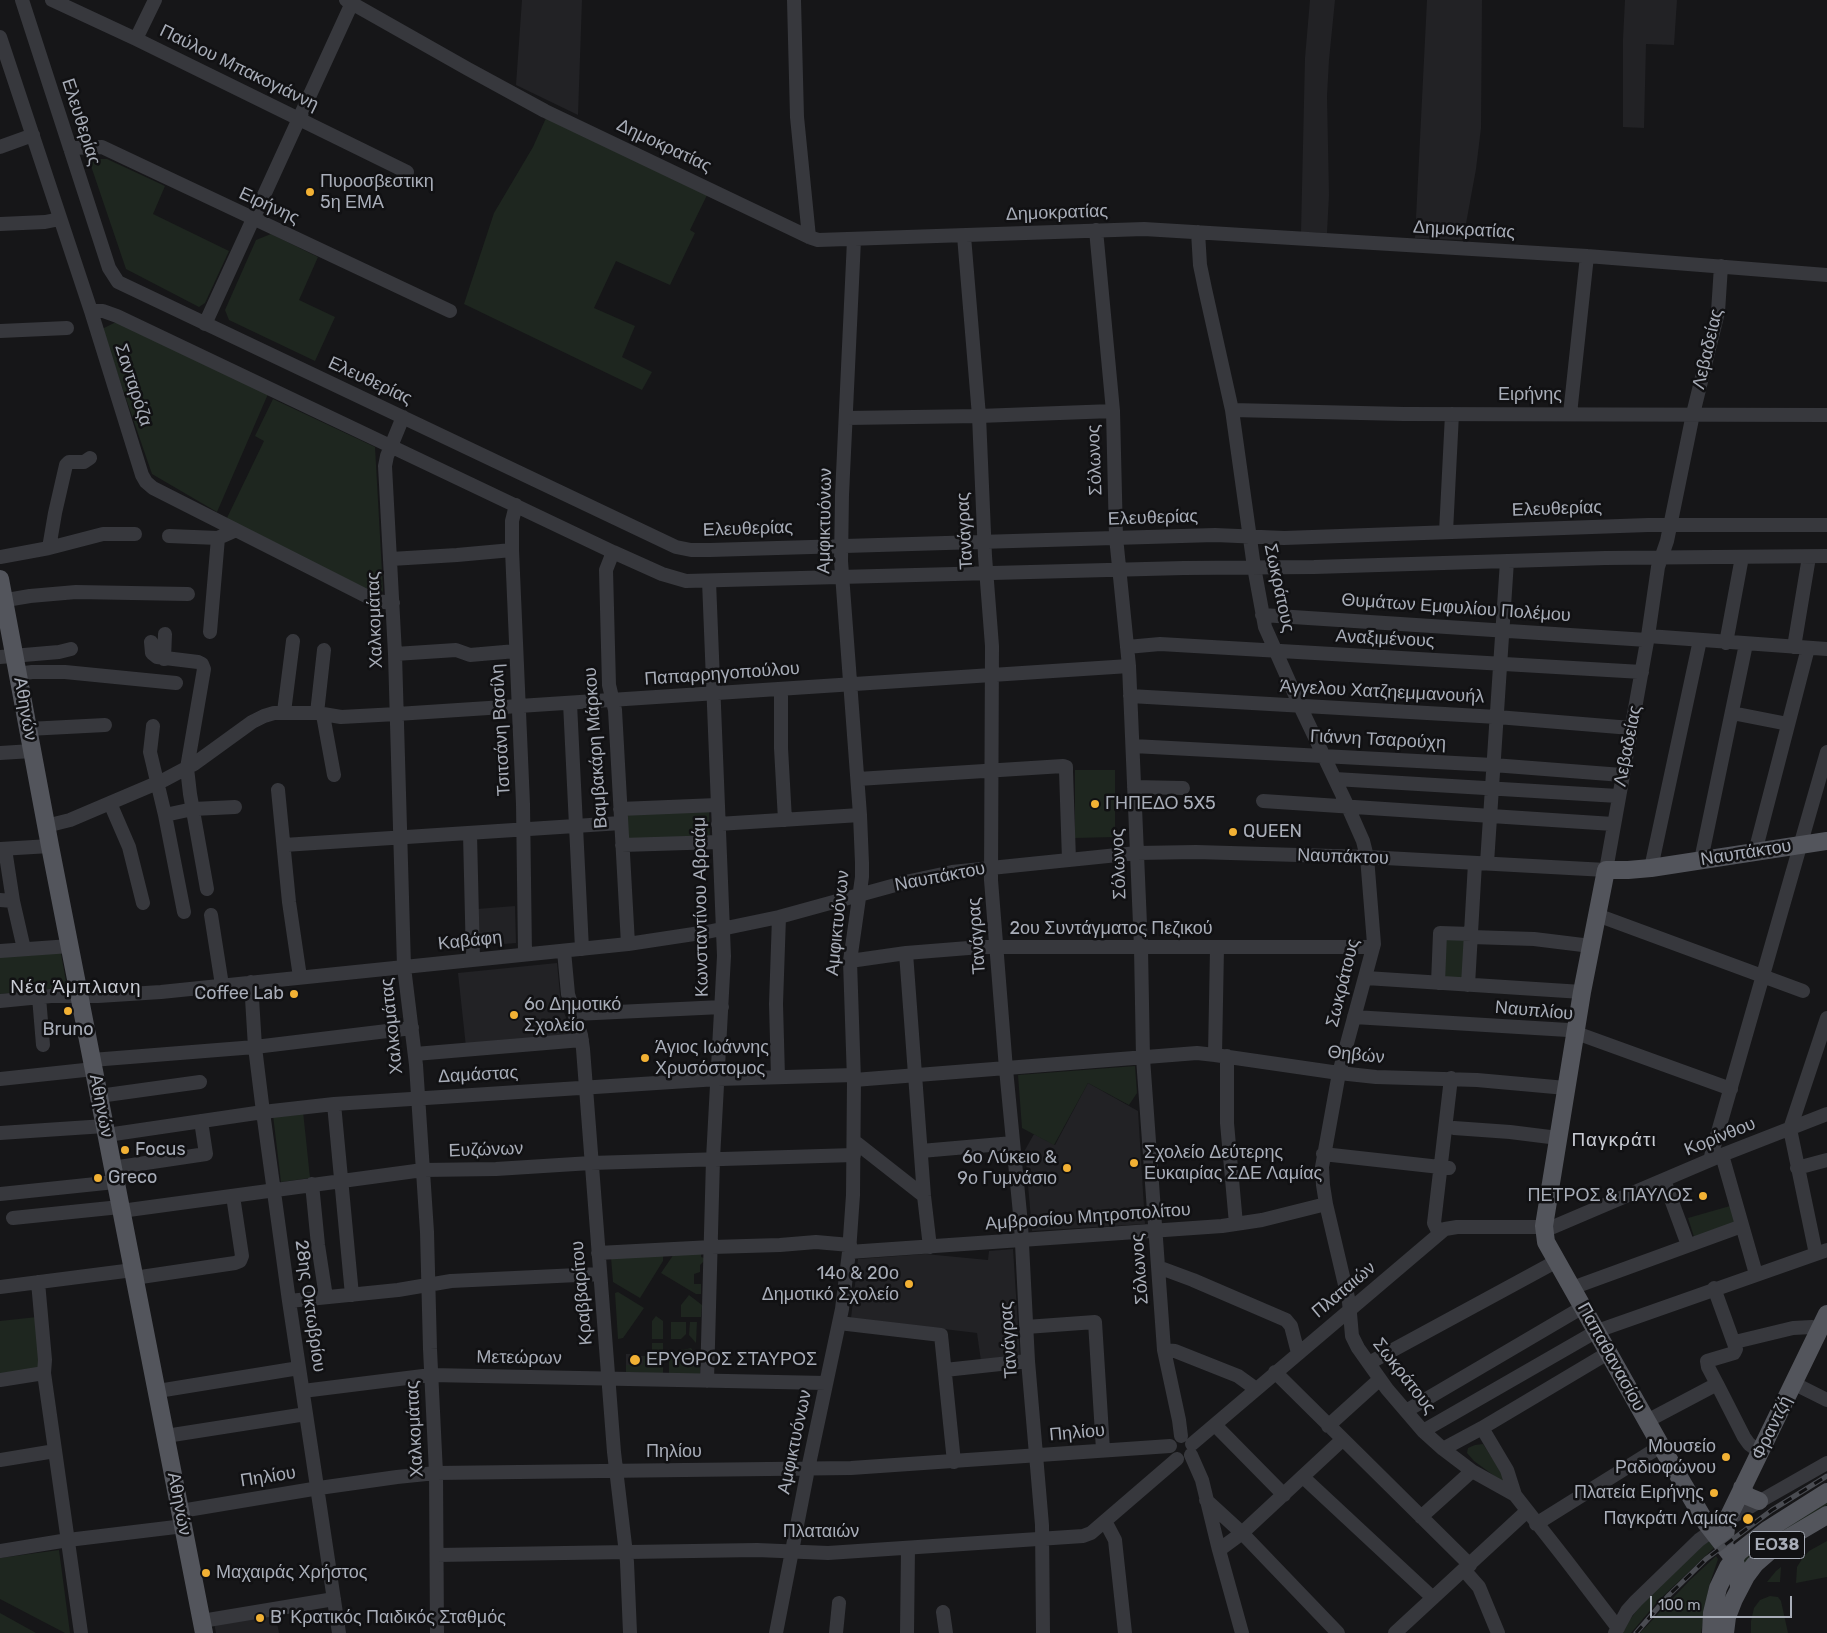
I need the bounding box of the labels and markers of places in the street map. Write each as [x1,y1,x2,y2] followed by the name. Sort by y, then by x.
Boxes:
[320,171,434,213] place label: Πυροσβεστικη 5η ΕΜΑ
[304,186,316,198] marker: Πυροσβεστικη 5η ΕΜΑ
[1105,793,1216,815] place label: ΓΗΠΕΔΟ 5X5
[1089,798,1101,810] marker: ΓΗΠΕΔΟ 5X5
[1243,821,1302,843] place label: QUEEN
[1227,826,1239,838] marker: QUEEN
[194,983,284,1005] place label: Coffee Lab
[288,988,300,1000] marker: Coffee Lab
[524,994,621,1036] place label: 6ο Δημοτικό Σχολείο
[62,1005,74,1017] marker: Bruno
[508,1009,520,1021] marker: 6ο Δημοτικό Σχολείο
[43,1019,93,1041] place label: Bruno
[655,1037,769,1080] place label: Άγιος Ιωάννης Χρυσόστομος
[639,1052,651,1064] marker: Άγιος Ιωάννης Χρυσόστομος
[135,1139,186,1161] place label: Focus
[1144,1142,1322,1184] place label: Σχολείο Δεύτερης Ευκαιρίας ΣΔΕ Λαμίας
[119,1144,131,1156] marker: Focus
[957,1147,1057,1190] place label: 6ο Λύκειο & 9ο Γυμνάσιο
[1128,1157,1140,1169] marker: Σχολείο Δεύτερης Ευκαιρίας ΣΔΕ Λαμίας
[1061,1162,1073,1174] marker: 6ο Λύκειο & 9ο Γυμνάσιο
[108,1167,157,1189] place label: Greco
[92,1172,104,1184] marker: Greco
[1527,1185,1693,1207] place label: ΠΕΤΡΟΣ & ΠΑΥΛΟΣ
[1697,1190,1709,1202] marker: ΠΕΤΡΟΣ & ΠΑΥΛΟΣ
[762,1263,899,1306] place label: 14ο & 20ο Δημοτικό Σχολείο
[903,1278,915,1290] marker: 14ο & 20ο Δημοτικό Σχολείο
[646,1349,817,1371] place label: ΕΡΥΘΡΟΣ ΣΤΑΥΡΟΣ
[628,1353,642,1367] marker: ΕΡΥΘΡΟΣ ΣΤΑΥΡΟΣ
[1615,1436,1716,1478] place label: Μουσείο Ραδιοφώνου
[1720,1451,1732,1463] marker: Μουσείο Ραδιοφώνου
[1574,1482,1704,1504] place label: Πλατεία Ειρήνης
[1708,1487,1720,1499] marker: Πλατεία Ειρήνης
[1604,1508,1737,1530] place label: Παγκράτι Λαμίας
[1741,1512,1755,1526] marker: Παγκράτι Λαμίας
[216,1562,367,1584] place label: Μαχαιράς Χρήστος
[200,1567,212,1579] marker: Μαχαιράς Χρήστος
[270,1607,506,1629] place label: B' Κρατικός Παιδικός Σταθμός
[254,1612,266,1624] marker: B' Κρατικός Παιδικός Σταθμός

